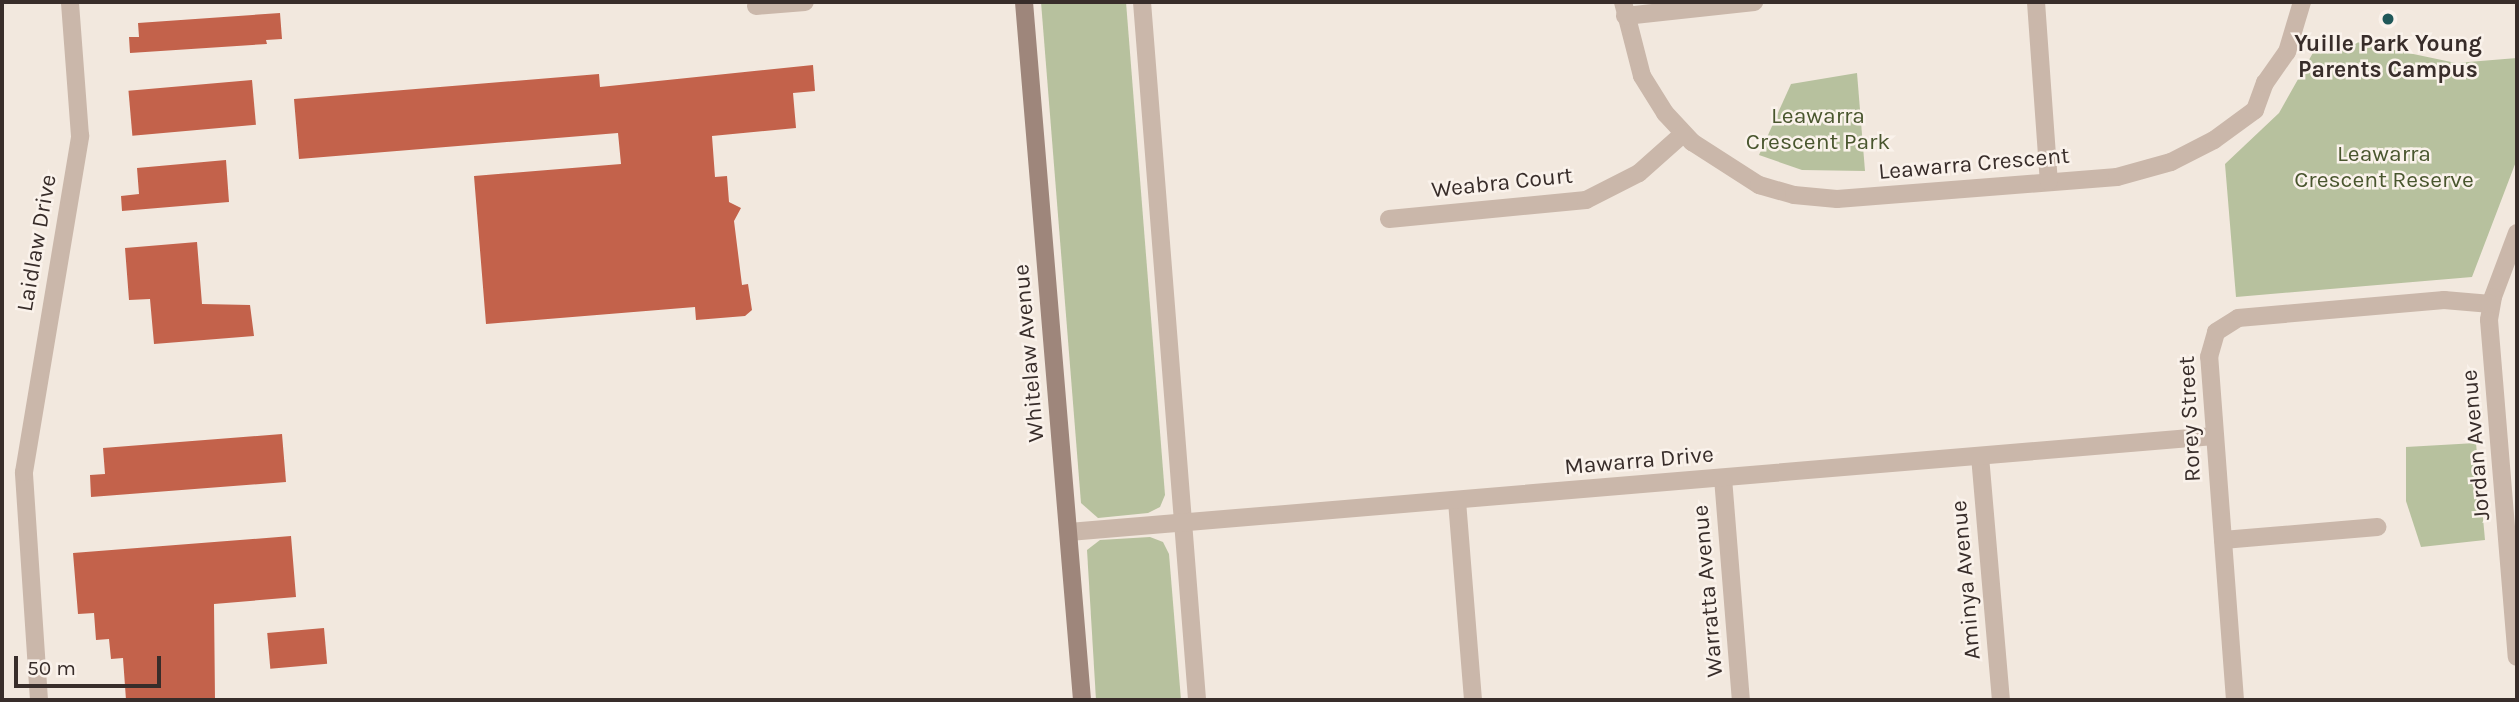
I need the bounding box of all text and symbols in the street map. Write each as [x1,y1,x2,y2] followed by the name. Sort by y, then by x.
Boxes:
[2380,11,2396,27] marker: Yuille Park Young Parents Campus
[2294,30,2482,84] place label: Yuille Park Young Parents Campus
[1746,102,1890,156] park label: Leawarra Crescent Park
[2294,140,2474,194] park label: Leawarra Crescent Reserve
[1877,142,2071,186] street label: Leawarra Crescent
[1430,162,1574,204] street label: Weabra Court
[11,172,63,314] street label: Laidlaw Drive
[1007,263,1051,443] street label: Whitelaw Avenue
[2173,355,2207,483] street label: Rorey Street
[2456,368,2496,522] street label: Jordan Avenue
[1563,441,1715,481] street label: Mawarra Drive
[1945,499,1987,661] street label: Aminya Avenue
[1687,504,1729,678] street label: Warratta Avenue
[18,642,164,686] scale bar
[27,656,76,680] text: 50 m

